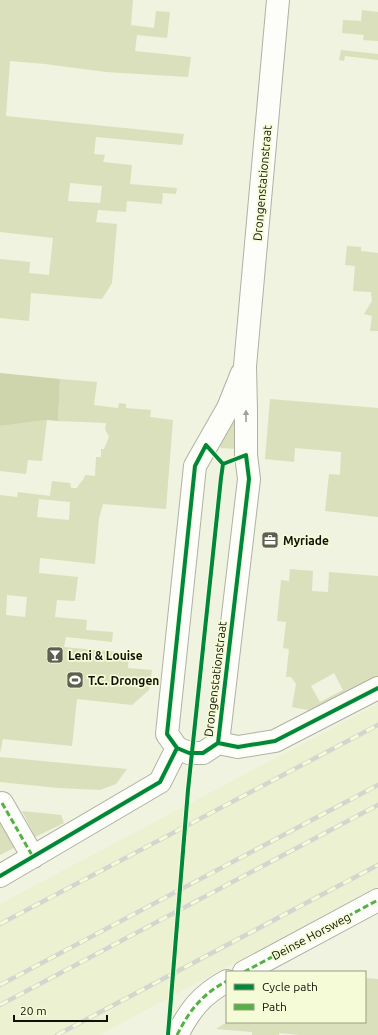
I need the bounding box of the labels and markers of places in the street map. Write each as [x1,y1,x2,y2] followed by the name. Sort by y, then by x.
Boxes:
[260,530,280,550] office icon: Myriade
[283,534,329,547] place label: Myriade
[45,645,65,665] bar icon: Leni & Louise
[68,649,143,662] place label: Leni & Louise
[65,670,85,690] sports icon: T.C. Drongen
[88,674,159,687] place label: T.C. Drongen

